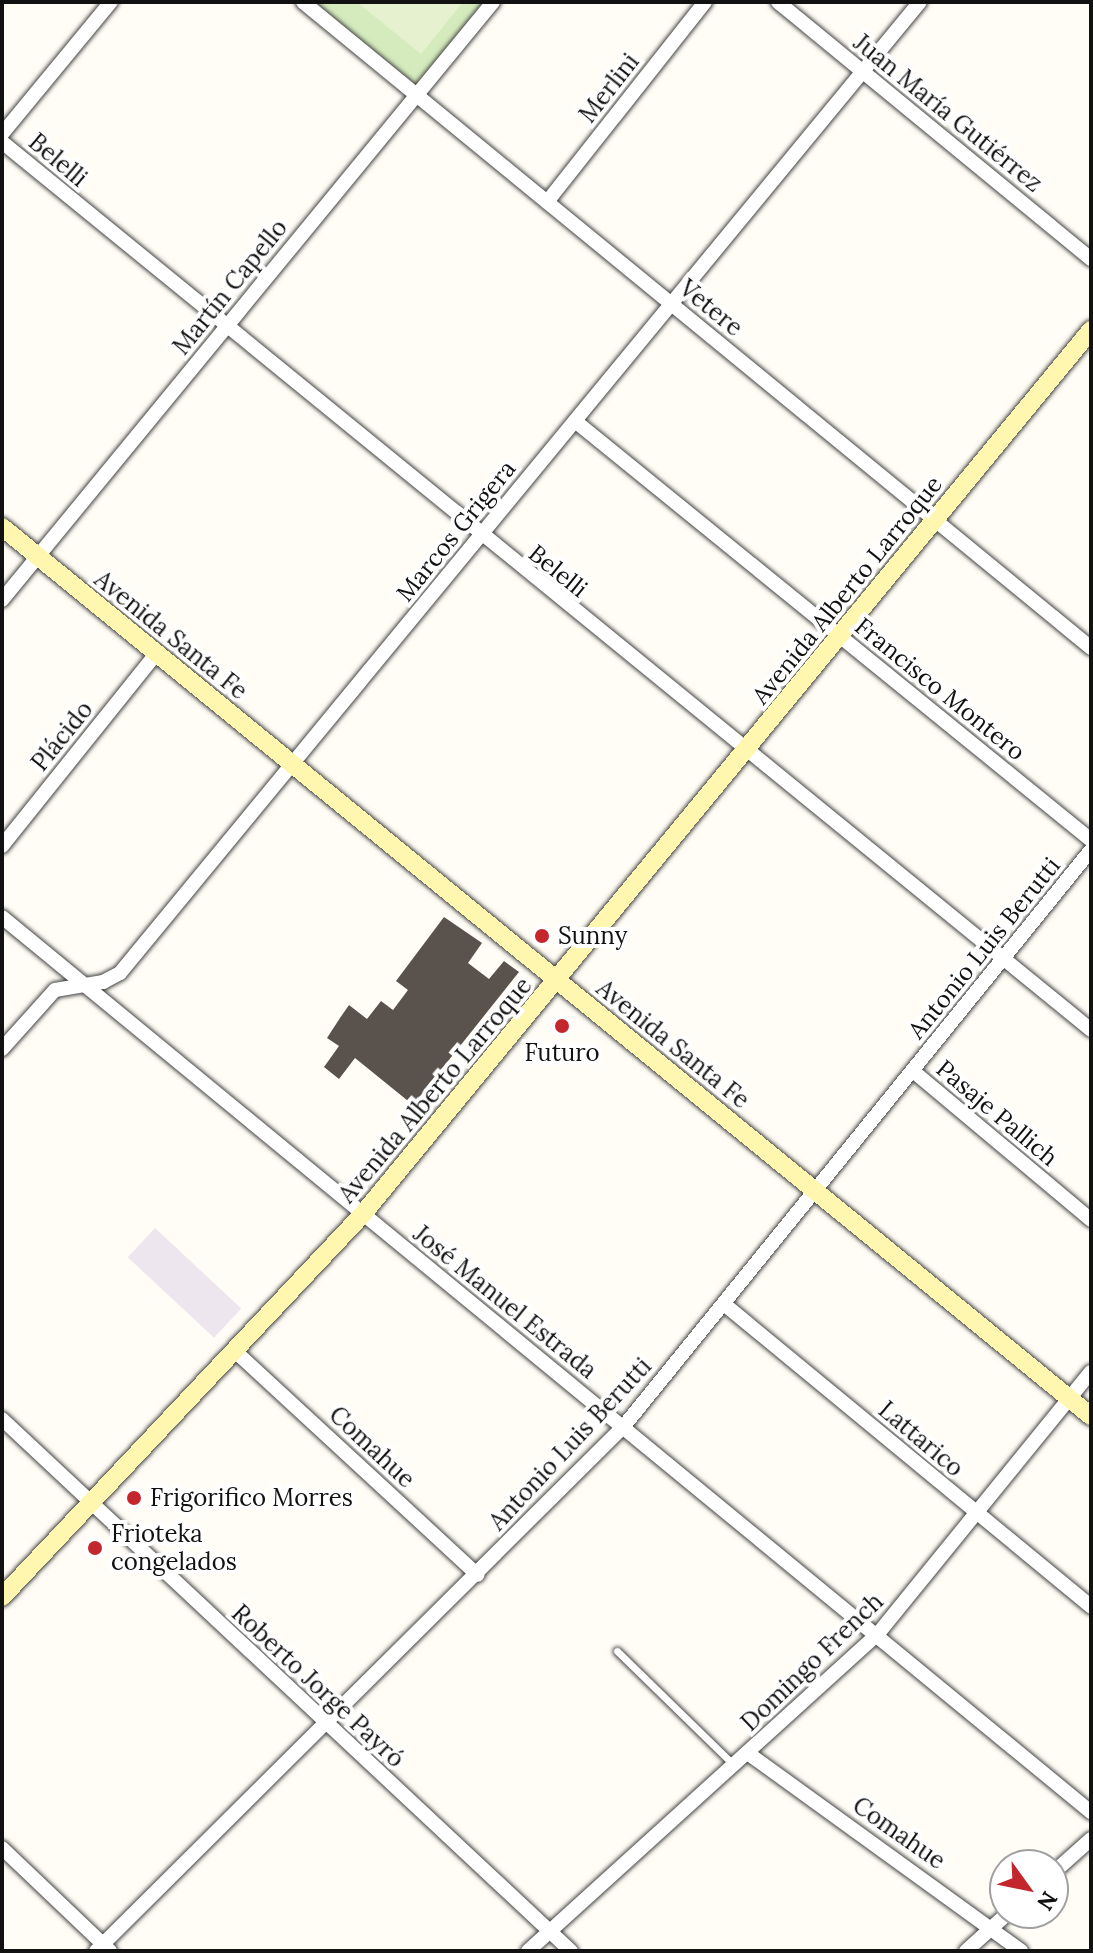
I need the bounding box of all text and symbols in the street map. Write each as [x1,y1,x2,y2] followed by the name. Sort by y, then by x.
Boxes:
[848,28,1048,198] street label: Juan María Gutiérrez
[573,48,645,128] street label: Merlini
[23,127,93,193] street label: Belelli
[167,214,293,360] street label: Martín Capello
[674,274,748,342] street label: Vetere
[390,455,522,607] street label: Marcos Grigera
[746,470,948,710] street label: Avenida Alberto Larroque
[523,539,593,603] street label: Belelli
[89,565,253,705] street label: Avenida Santa Fe
[849,612,1031,766] street label: Francisco Montero
[25,695,99,777] street label: Plácido
[902,852,1066,1044] street label: Antonio Luis Berutti
[558,922,627,950] place label: Sunny
[533,927,551,945] marker: Sunny
[332,971,538,1209] street label: Avenida Alberto Larroque
[591,974,755,1114] street label: Avenida Santa Fe
[553,1017,571,1035] marker: Futuro
[524,1039,600,1067] place label: Futuro
[930,1054,1064,1172] street label: Pasaje Pallich
[408,1219,602,1385] street label: José Manuel Estrada
[483,1352,657,1536] street label: Antonio Luis Berutti
[873,1395,969,1483] street label: Lattarico
[323,1400,421,1494] street label: Comahue
[150,1484,353,1512] place label: Frigorifico Morres
[125,1489,143,1507] marker: Frigorifico Morres
[111,1520,237,1576] place label: Frioteka congelados
[86,1539,104,1557] marker: Frioteka congelados
[735,1587,889,1737] street label: Domingo French
[226,1599,410,1773] street label: Roberto Jorge Payró
[847,1791,951,1875] street label: Comahue
[989,1849,1069,1929] north arrow
[1031,1886,1064,1916] text: N

